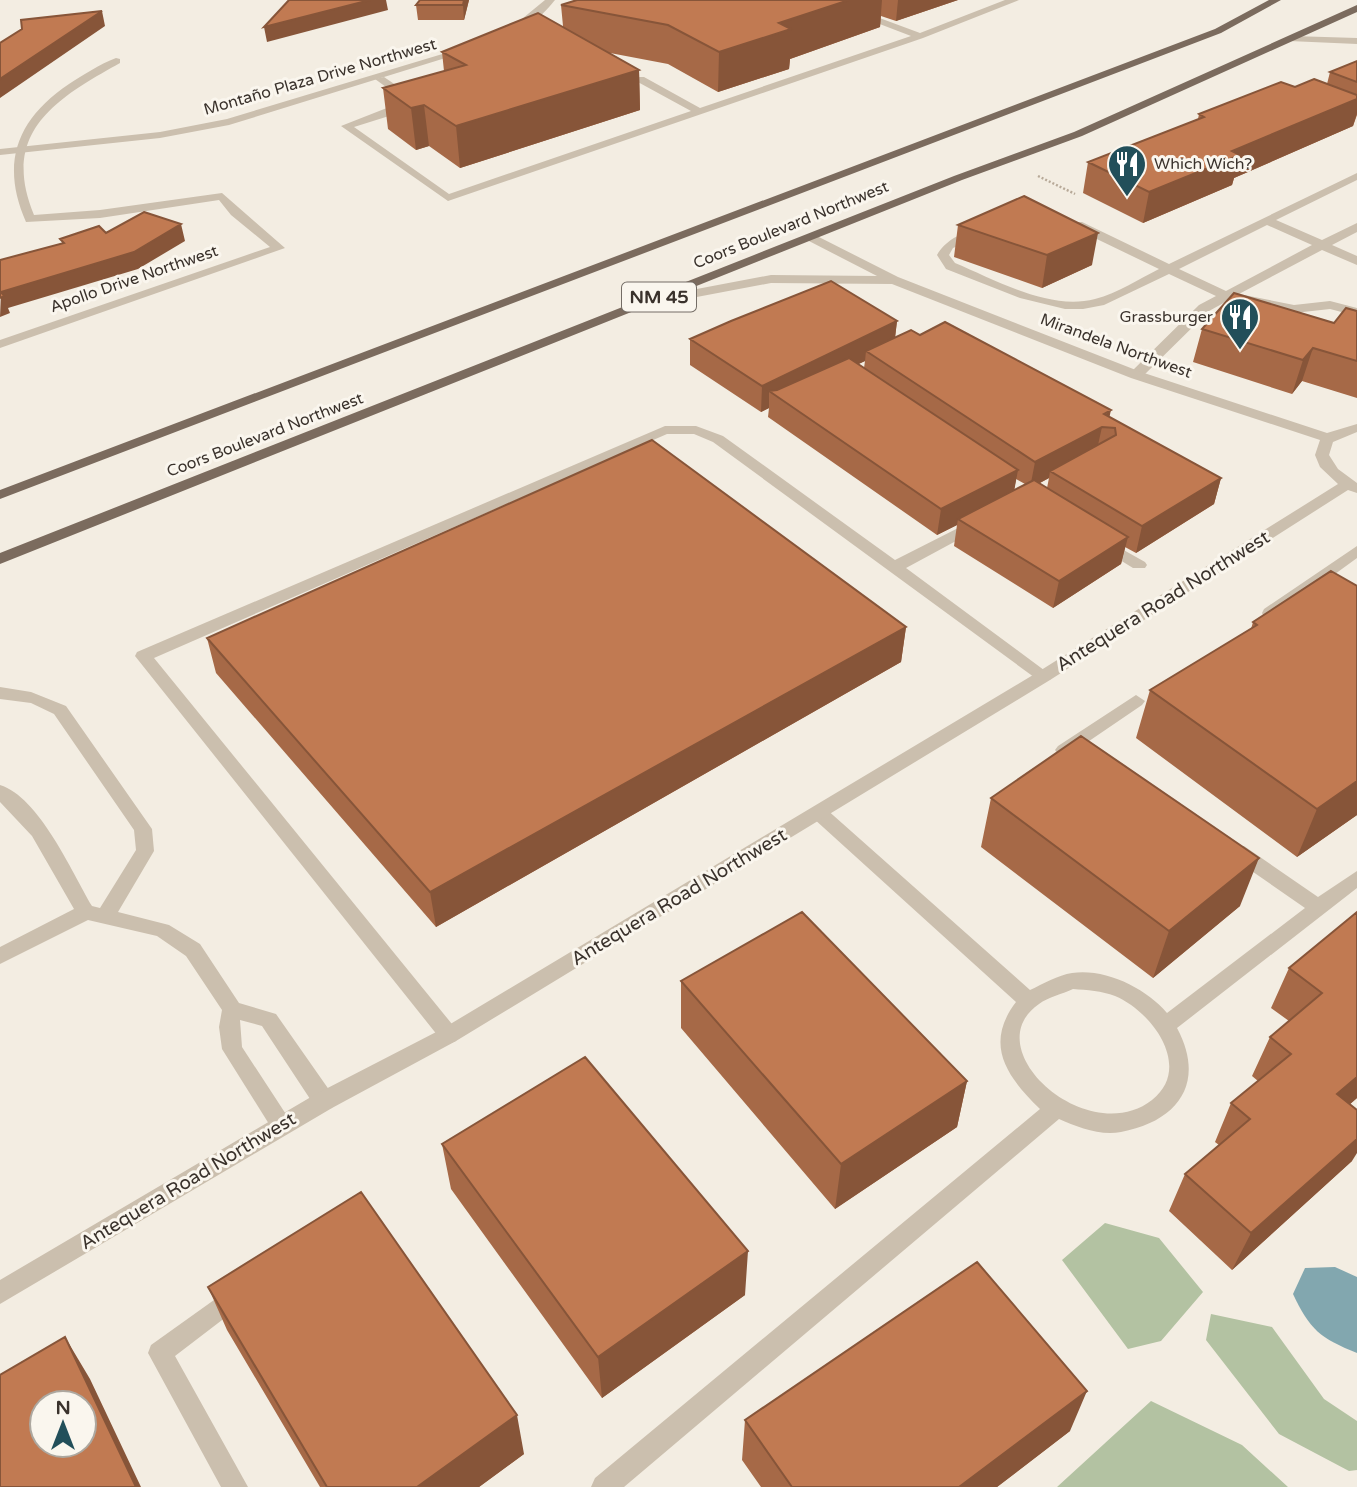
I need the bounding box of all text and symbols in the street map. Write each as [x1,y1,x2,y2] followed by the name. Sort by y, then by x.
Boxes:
[201,34,439,120] street label: Montaño Plaza Drive Northwest
[1106,143,1148,198] restaurant icon: Which Wich?
[1154,154,1252,174] place label: Which Wich?
[690,177,892,273] street label: Coors Boulevard Northwest
[47,241,221,317] street label: Apollo Drive Northwest
[622,282,696,312] road number: NM 45
[1219,296,1261,351] restaurant icon: Grassburger
[1119,307,1214,327] place label: Grassburger
[1037,309,1195,383] street label: Mirandela Northwest
[164,388,366,482] street label: Coors Boulevard Northwest
[1052,526,1274,676] street label: Antequera Road Northwest
[567,824,791,970] street label: Antequera Road Northwest
[76,1108,300,1254] street label: Antequera Road Northwest
[28,1389,98,1459] north arrow
[55,1397,71,1419] text: N

